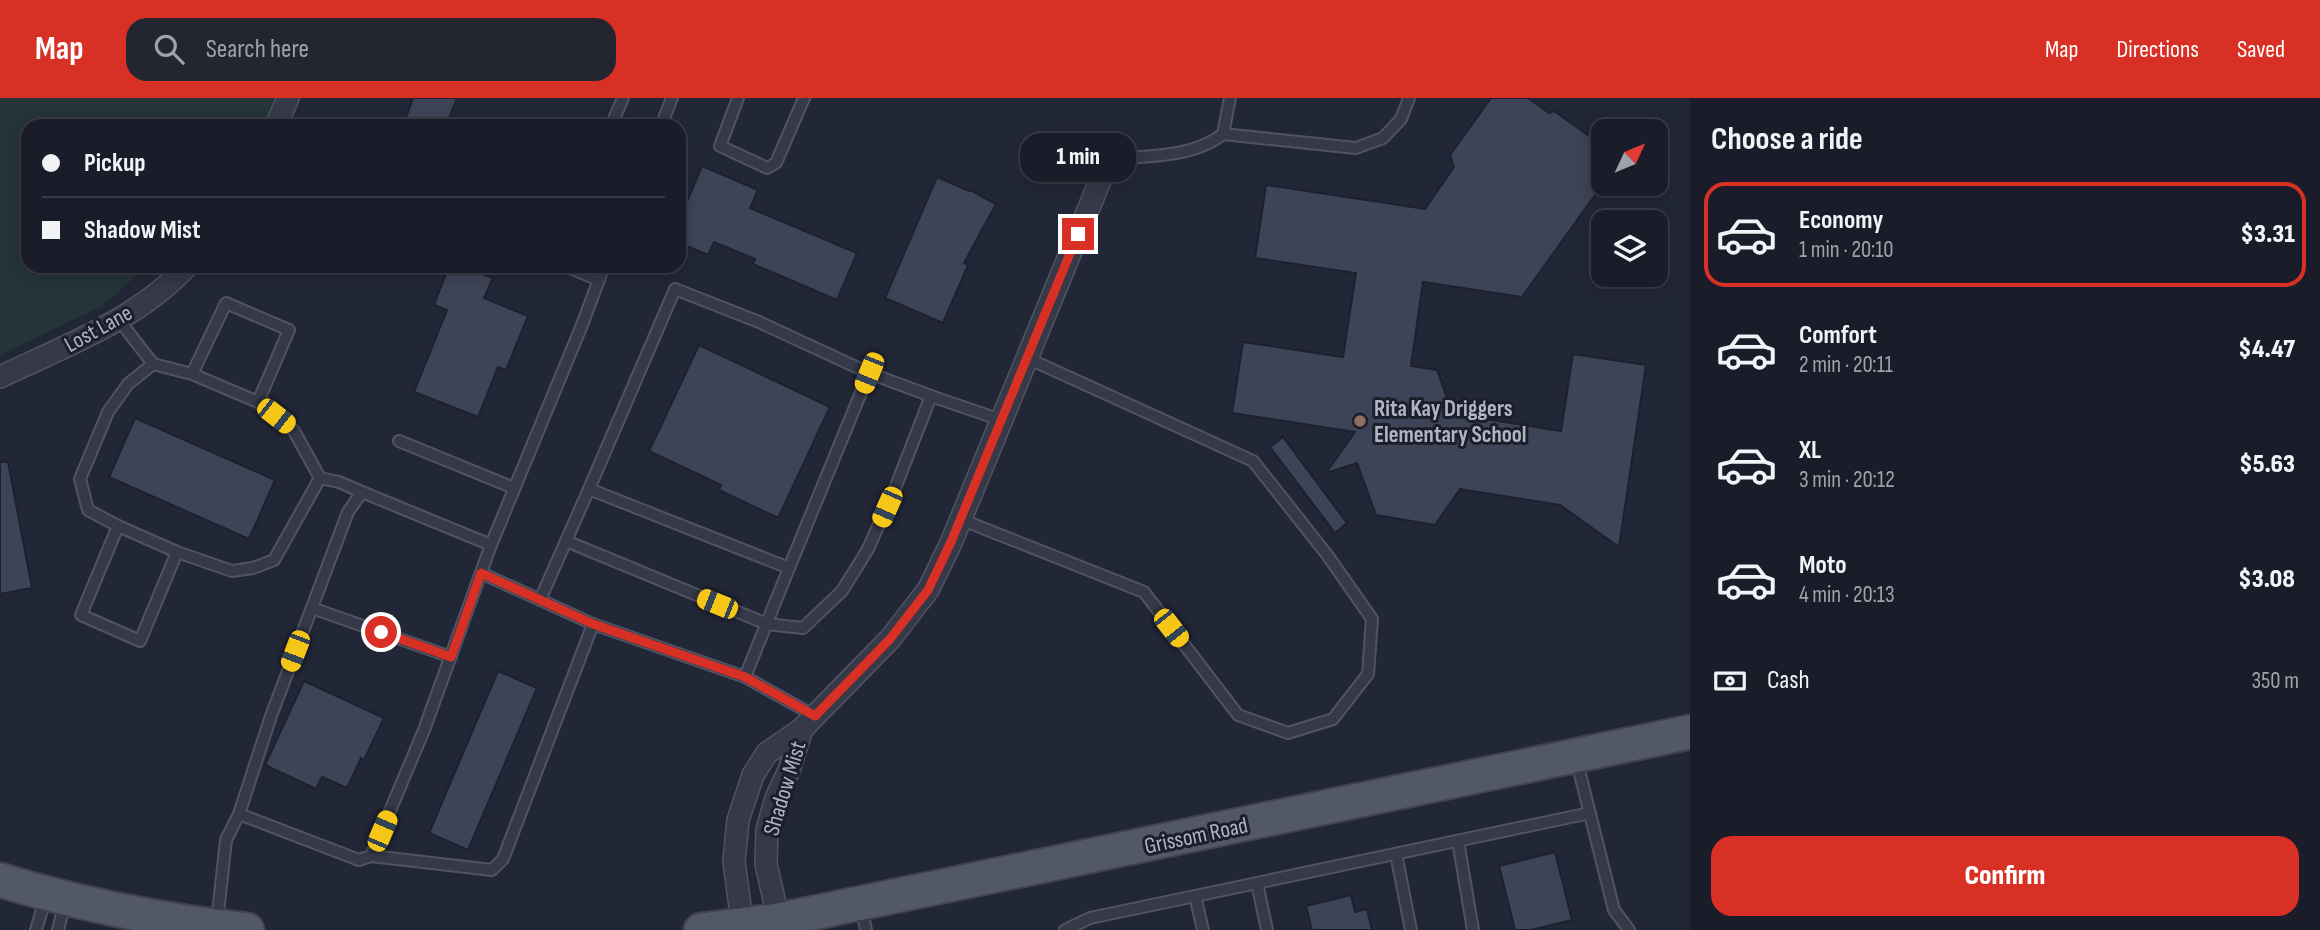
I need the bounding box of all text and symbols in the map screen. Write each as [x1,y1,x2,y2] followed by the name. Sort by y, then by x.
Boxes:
[126,18,616,81] search box
[35,29,84,69] text: Map
[150,30,188,68] icon: search
[206,34,309,65] text: Search here
[2045,35,2078,64] text: Map
[2116,35,2199,64] text: Directions
[2237,35,2285,64] text: Saved
[1591,119,1668,196] north arrow
[1591,119,1668,287] map controls
[1711,120,1863,159] text: Choose a ride
[1020,132,1136,181] callout: 1 min
[1056,143,1100,171] text: 1 min
[84,148,146,179] text: Pickup
[1715,203,1778,266] icon: car
[1799,205,1883,236] text: Economy
[1591,210,1668,287] button: layers
[84,215,201,246] text: Shadow Mist
[1062,218,1094,250] route end
[2241,219,2295,250] text: $3.31
[1799,236,1894,264] text: 1 min · 20:10
[60,299,137,359] street label: Lost Lane
[1715,318,1778,381] icon: car
[1799,320,1877,351] text: Comfort
[2238,334,2295,365] text: $4.47
[852,350,887,396] car
[1799,351,1893,379] text: 2 min · 20:11
[253,395,300,437] car
[1374,395,1526,449] place label: Rita Kay Driggers Elementary School
[1352,413,1368,429] marker: Rita Kay Driggers Elementary School
[1715,433,1778,496] icon: car
[1799,435,1821,466] text: XL
[2239,449,2295,480] text: $5.63
[1799,466,1895,494] text: 3 min · 20:12
[869,484,906,530] car
[1715,548,1778,611] icon: car
[1799,550,1847,581] text: Moto
[2238,564,2295,595] text: $3.08
[1799,581,1895,609] text: 4 min · 20:13
[694,586,741,622] car
[1150,605,1193,651] car
[365,616,397,648] route start
[278,628,313,674] car
[1711,662,1749,700] icon: cash
[1767,665,1810,696] text: Cash
[2251,667,2299,695] text: 350 m
[757,738,813,839] street label: Shadow Mist
[365,808,400,854] car
[1142,811,1250,861] street label: Grissom Road
[1711,836,2299,916] button: Confirm

